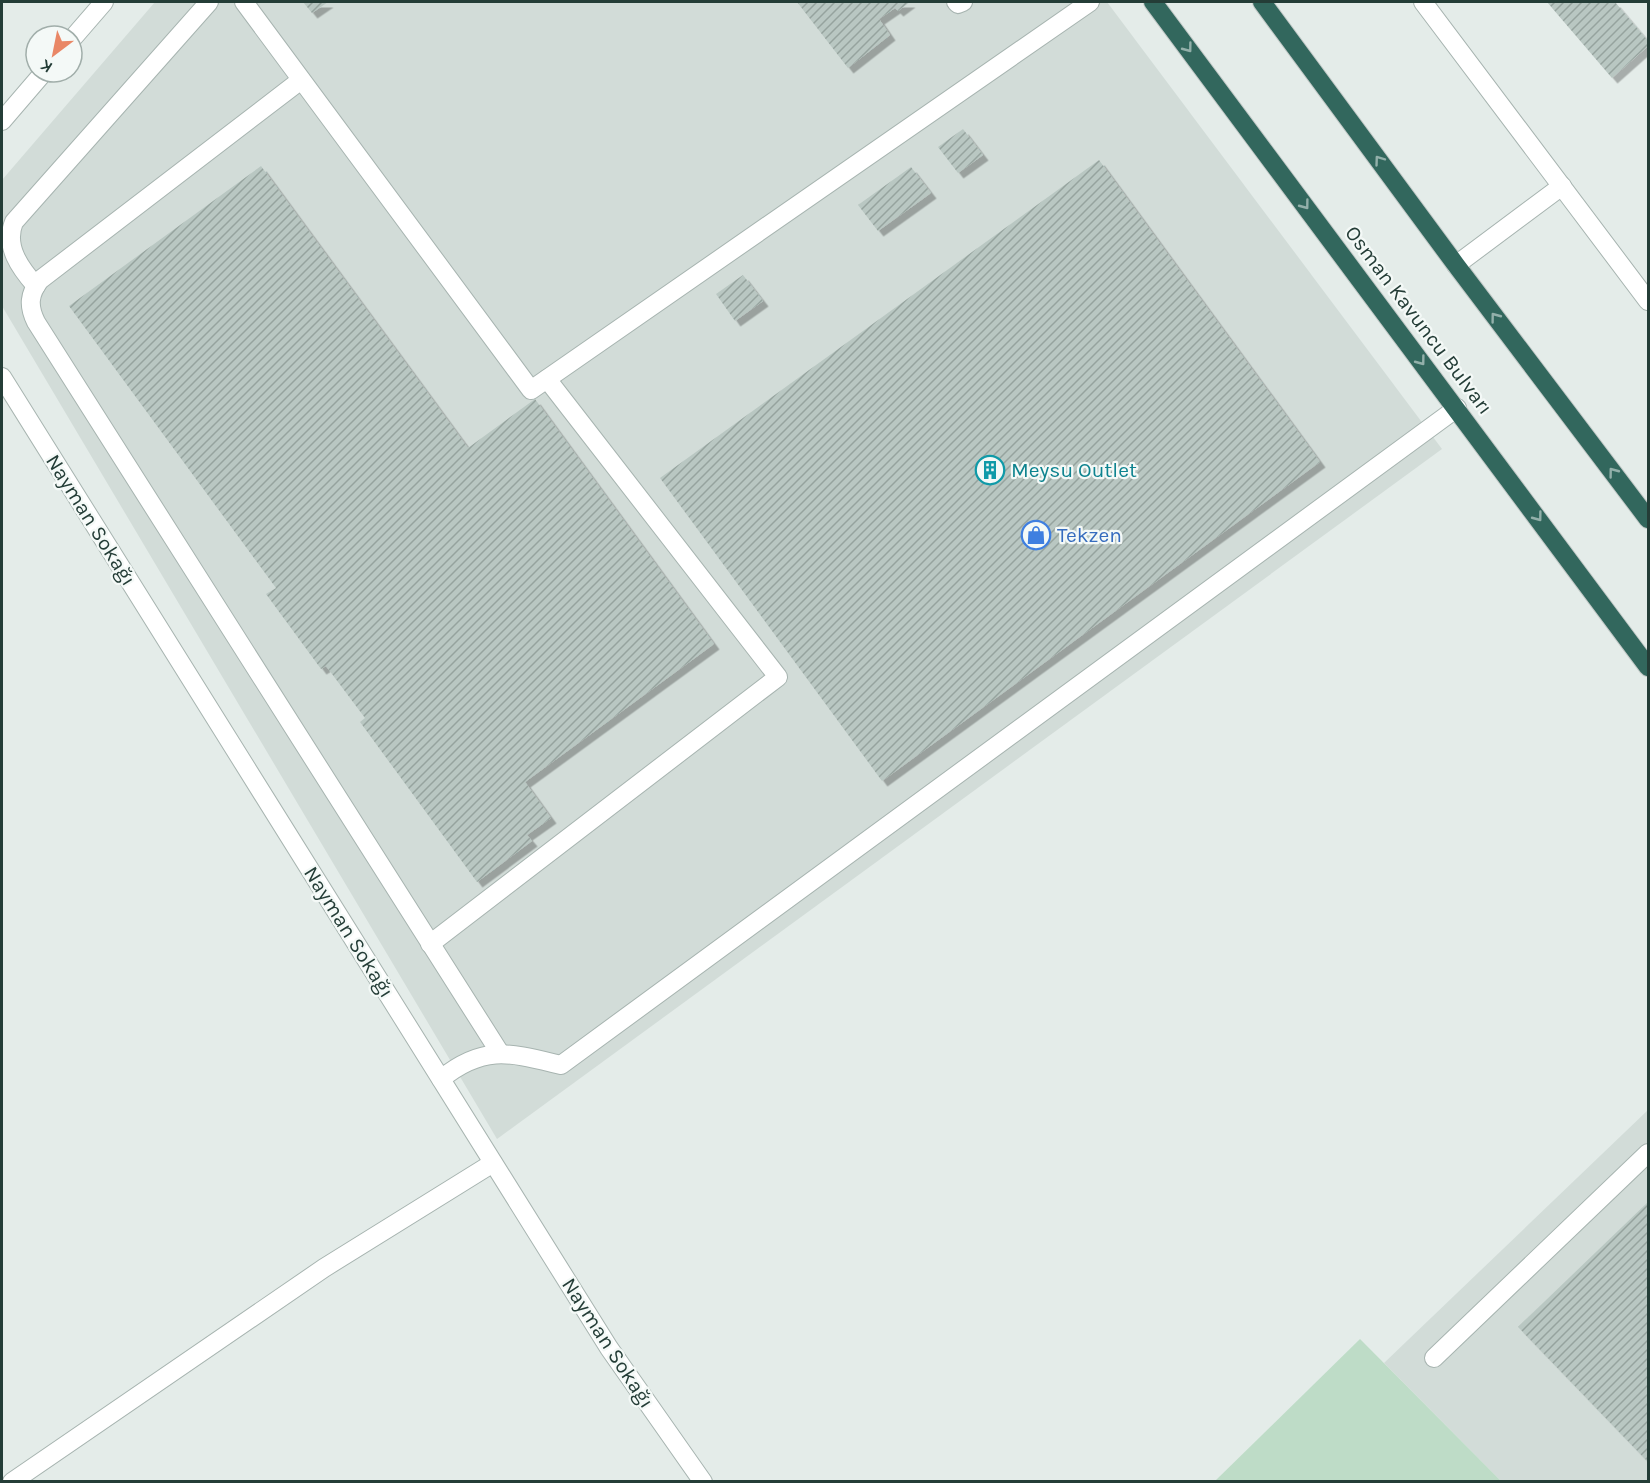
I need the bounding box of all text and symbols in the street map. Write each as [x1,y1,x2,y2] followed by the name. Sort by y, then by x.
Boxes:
[24,24,84,84] north arrow
[1181,42,1192,53] one-way arrow
[36,55,56,77] text: K
[1375,156,1386,167] one-way arrow
[1297,198,1308,209] one-way arrow
[1340,221,1498,419] street label: Osman Kavuncu Bulvarı
[1492,312,1503,323] one-way arrow
[1414,354,1425,365] one-way arrow
[41,450,141,590] street label: Nayman Sokağı
[974,454,1006,486] building icon: Meysu Outlet
[1011,458,1137,482] place label: Meysu Outlet
[1610,468,1621,479] one-way arrow
[1530,511,1541,522] one-way arrow
[1020,519,1052,551] shop icon: Tekzen
[1057,523,1122,547] place label: Tekzen
[299,862,399,1002] street label: Nayman Sokağı
[557,1273,659,1413] street label: Nayman Sokağı

